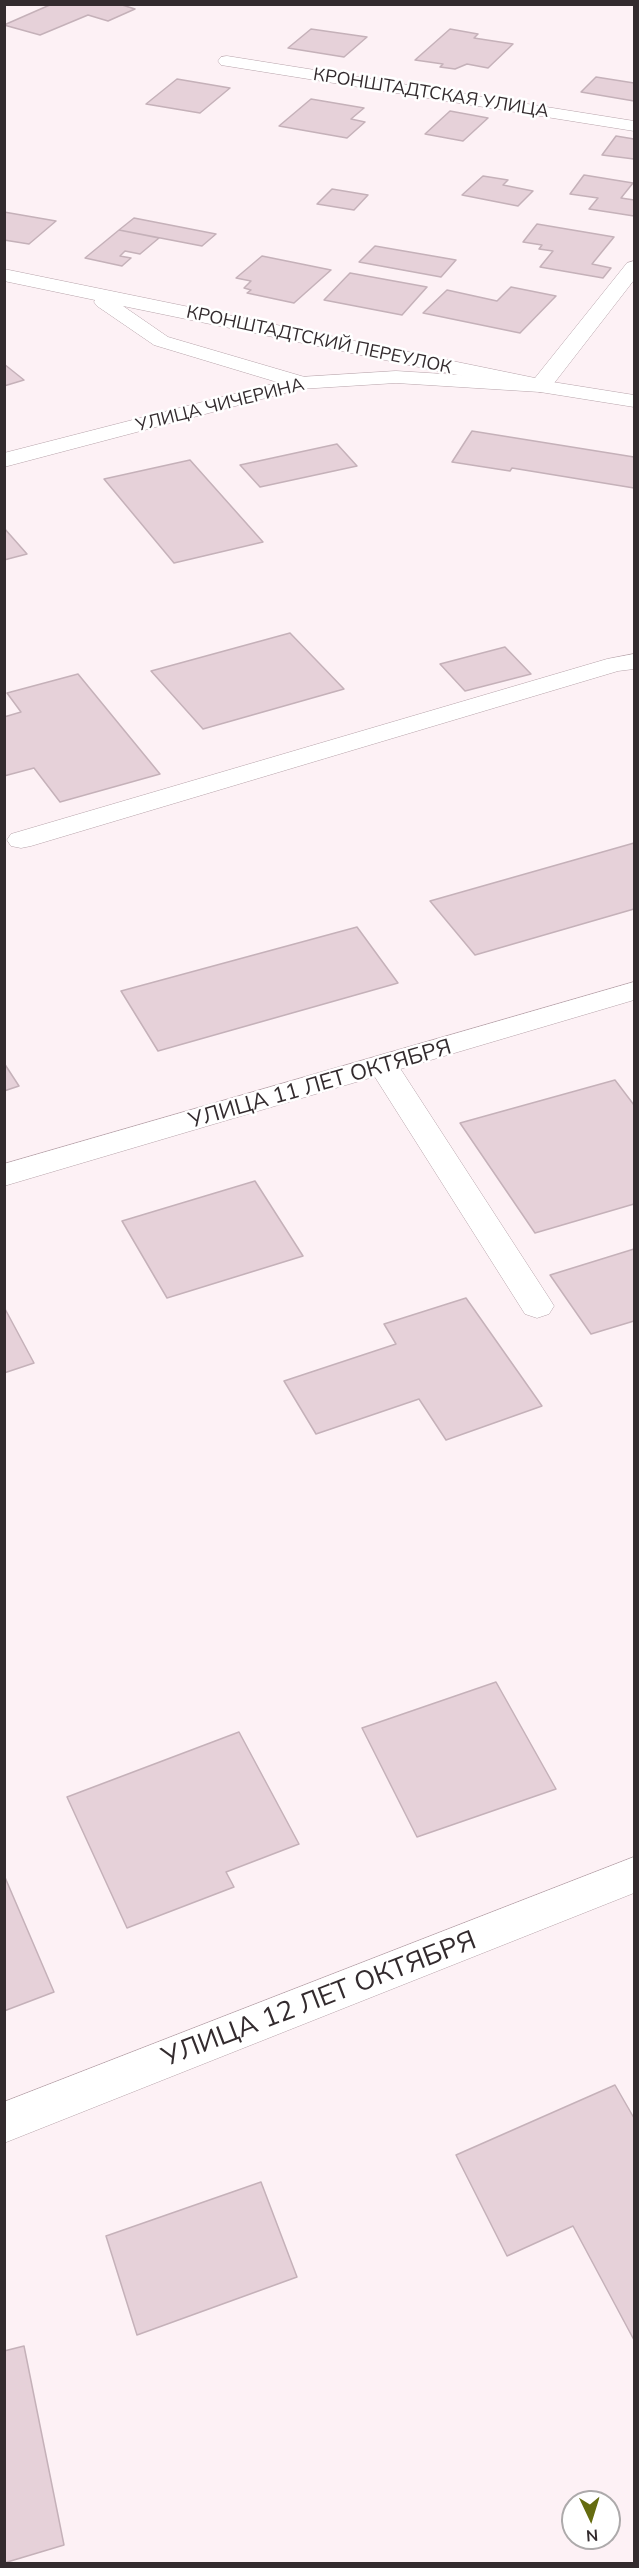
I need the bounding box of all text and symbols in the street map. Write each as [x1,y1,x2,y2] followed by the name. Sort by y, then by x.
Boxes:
[312,64,550,122] street label: КРОНШТАДТСКАЯ УЛИЦА
[184,301,454,379] street label: КРОНШТАДТСКИЙ ПЕРЕУЛОК
[134,374,306,436] street label: УЛИЦА ЧИЧЕРИНА
[186,1034,454,1134] street label: УЛИЦА 11 ЛЕТ ОКТЯБРЯ
[157,1924,481,2074] street label: УЛИЦА 12 ЛЕТ ОКТЯБРЯ
[561,2490,621,2550] north arrow
[585,2526,599,2546] text: N

